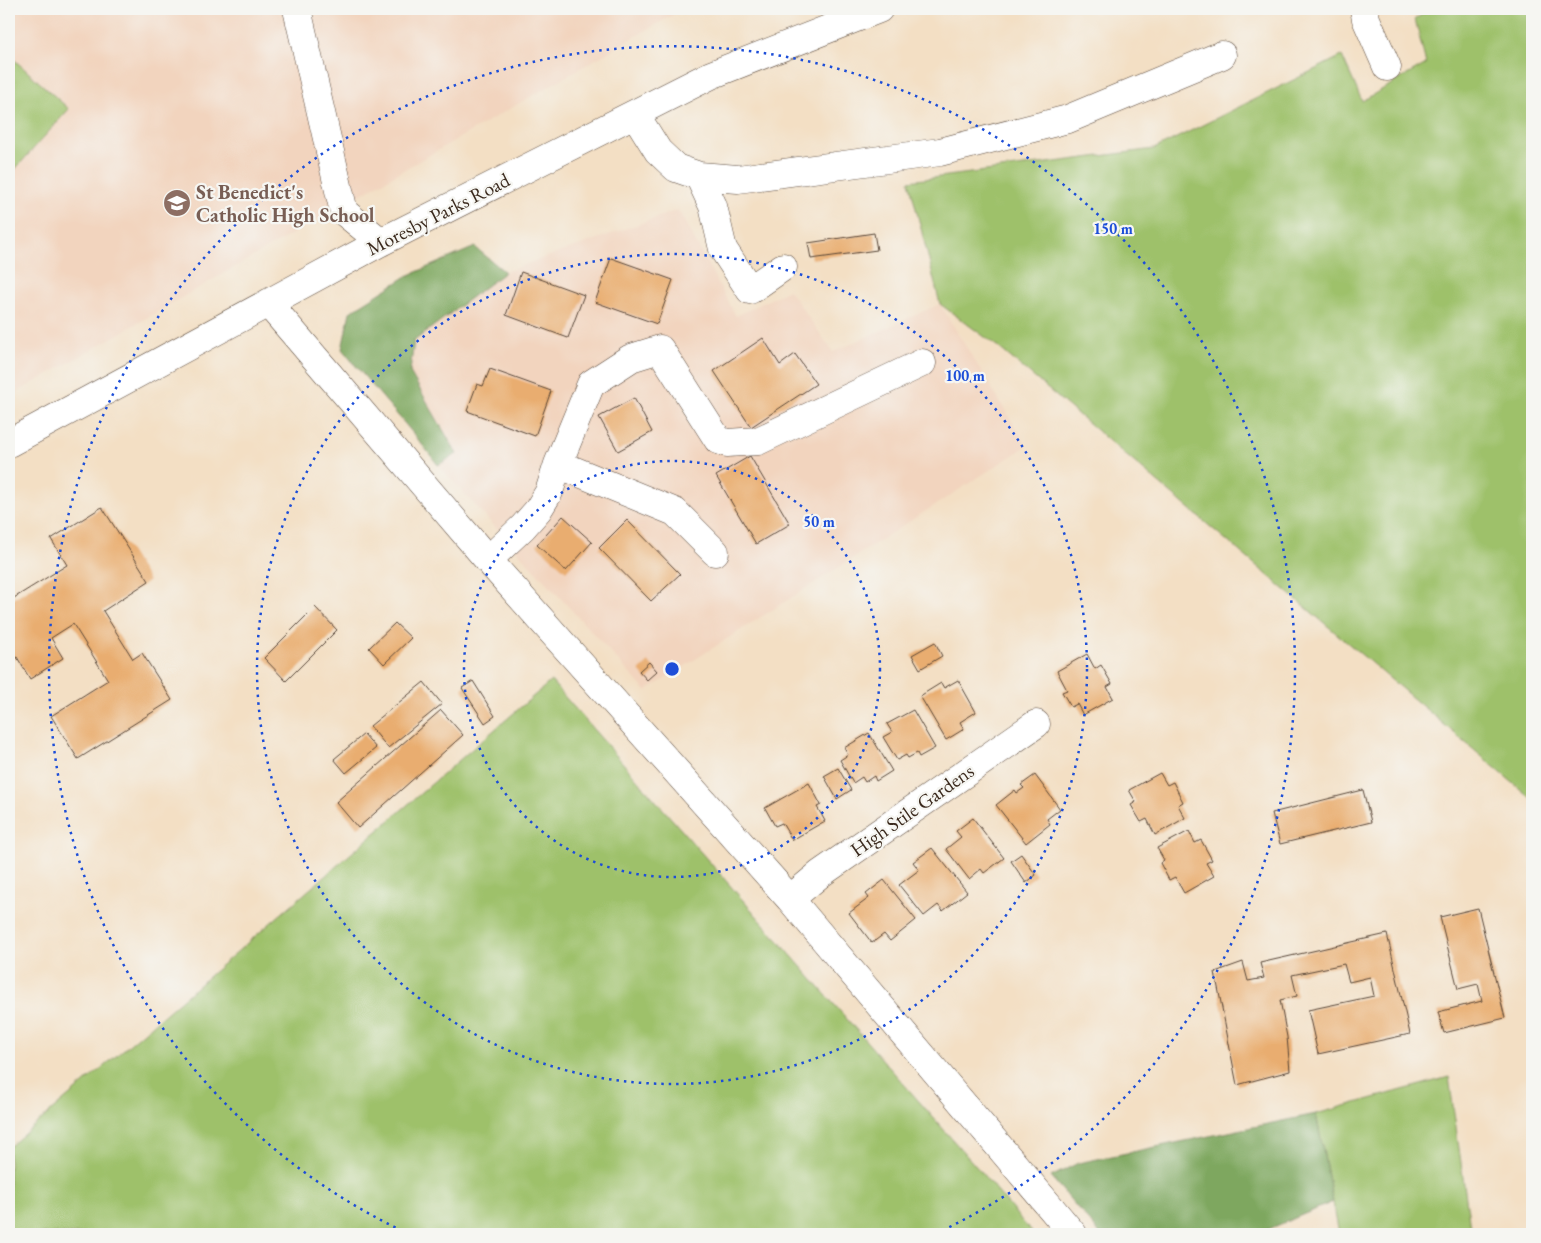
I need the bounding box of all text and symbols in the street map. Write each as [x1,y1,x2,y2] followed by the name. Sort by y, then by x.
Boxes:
[362,166,515,261] street label: Moresby Parks Road
[196,179,375,228] place label: St Benedict's Catholic High School
[162,188,192,218] school or university icon: St Benedict's Catholic High School
[1093,219,1133,238] text: 150 m
[945,366,985,385] text: 100 m
[803,512,835,531] text: 50 m
[663,660,681,678] centre of rings
[845,758,979,862] street label: High Stile Gardens

